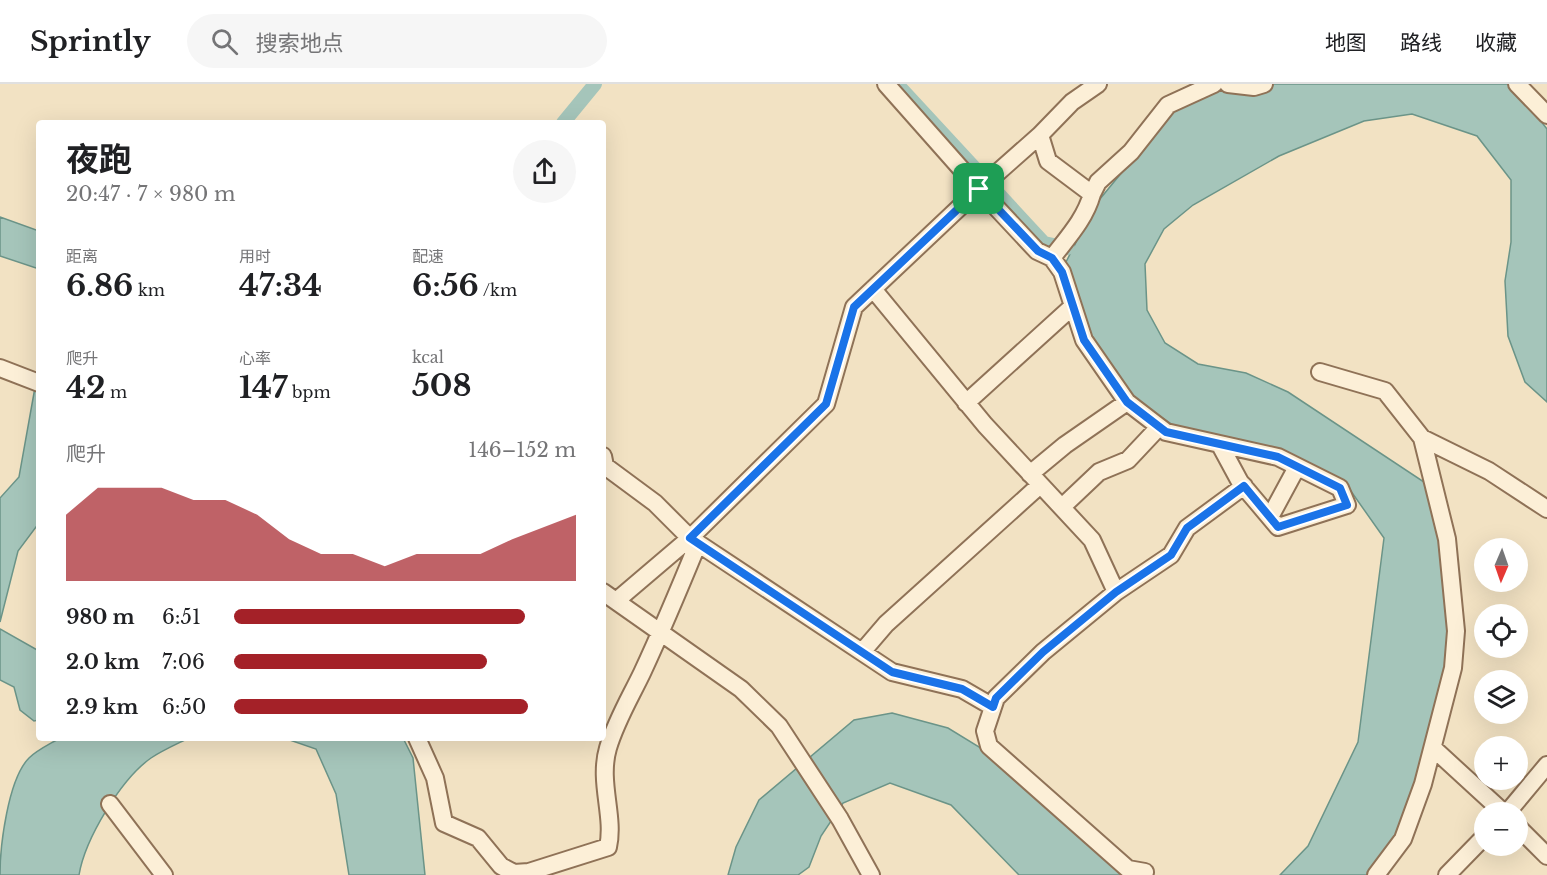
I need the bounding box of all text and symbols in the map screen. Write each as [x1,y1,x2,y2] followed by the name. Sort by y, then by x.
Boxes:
[187,14,607,68] search box
[30,24,151,59] text: Sprintly
[208,25,241,58] icon: search
[256,30,344,57] text: 搜索地点
[1325,30,1367,56] text: 地图
[1400,30,1442,56] text: 路线
[1475,30,1517,56] text: 收藏
[66,139,132,180] text: 夜跑
[513,140,576,203] button: share
[953,163,1004,214] pin
[962,172,995,205] icon: arrive
[66,182,236,206] text: 20:47 · 7 × 980 m
[66,246,98,266] text: 距离
[239,246,271,266] text: 用时
[412,246,444,266] text: 配速
[66,267,133,304] text: 6.86
[239,267,322,304] text: 47:34
[412,267,479,304] text: 6:56
[133,280,165,300] text: km
[479,280,517,300] text: /km
[412,347,444,367] text: kcal
[66,348,98,368] text: 爬升
[239,348,271,368] text: 心率
[412,367,472,404] text: 508
[66,369,105,406] text: 42
[239,369,287,406] text: 147
[105,382,127,402] text: m
[287,382,331,402] text: bpm
[468,438,576,462] text: 146–152 m
[66,442,106,466] text: 爬升
[1474,538,1528,592] north arrow
[1474,538,1528,856] map controls
[1474,604,1528,658] button: locate
[66,605,135,629] text: 980 m
[162,605,201,629] text: 6:51
[66,650,140,674] text: 2.0 km
[162,650,205,674] text: 7:06
[1474,670,1528,724] button: layers
[66,695,138,719] text: 2.9 km
[162,695,206,719] text: 6:50
[1474,736,1528,790] button: +
[1474,802,1528,856] button: −

